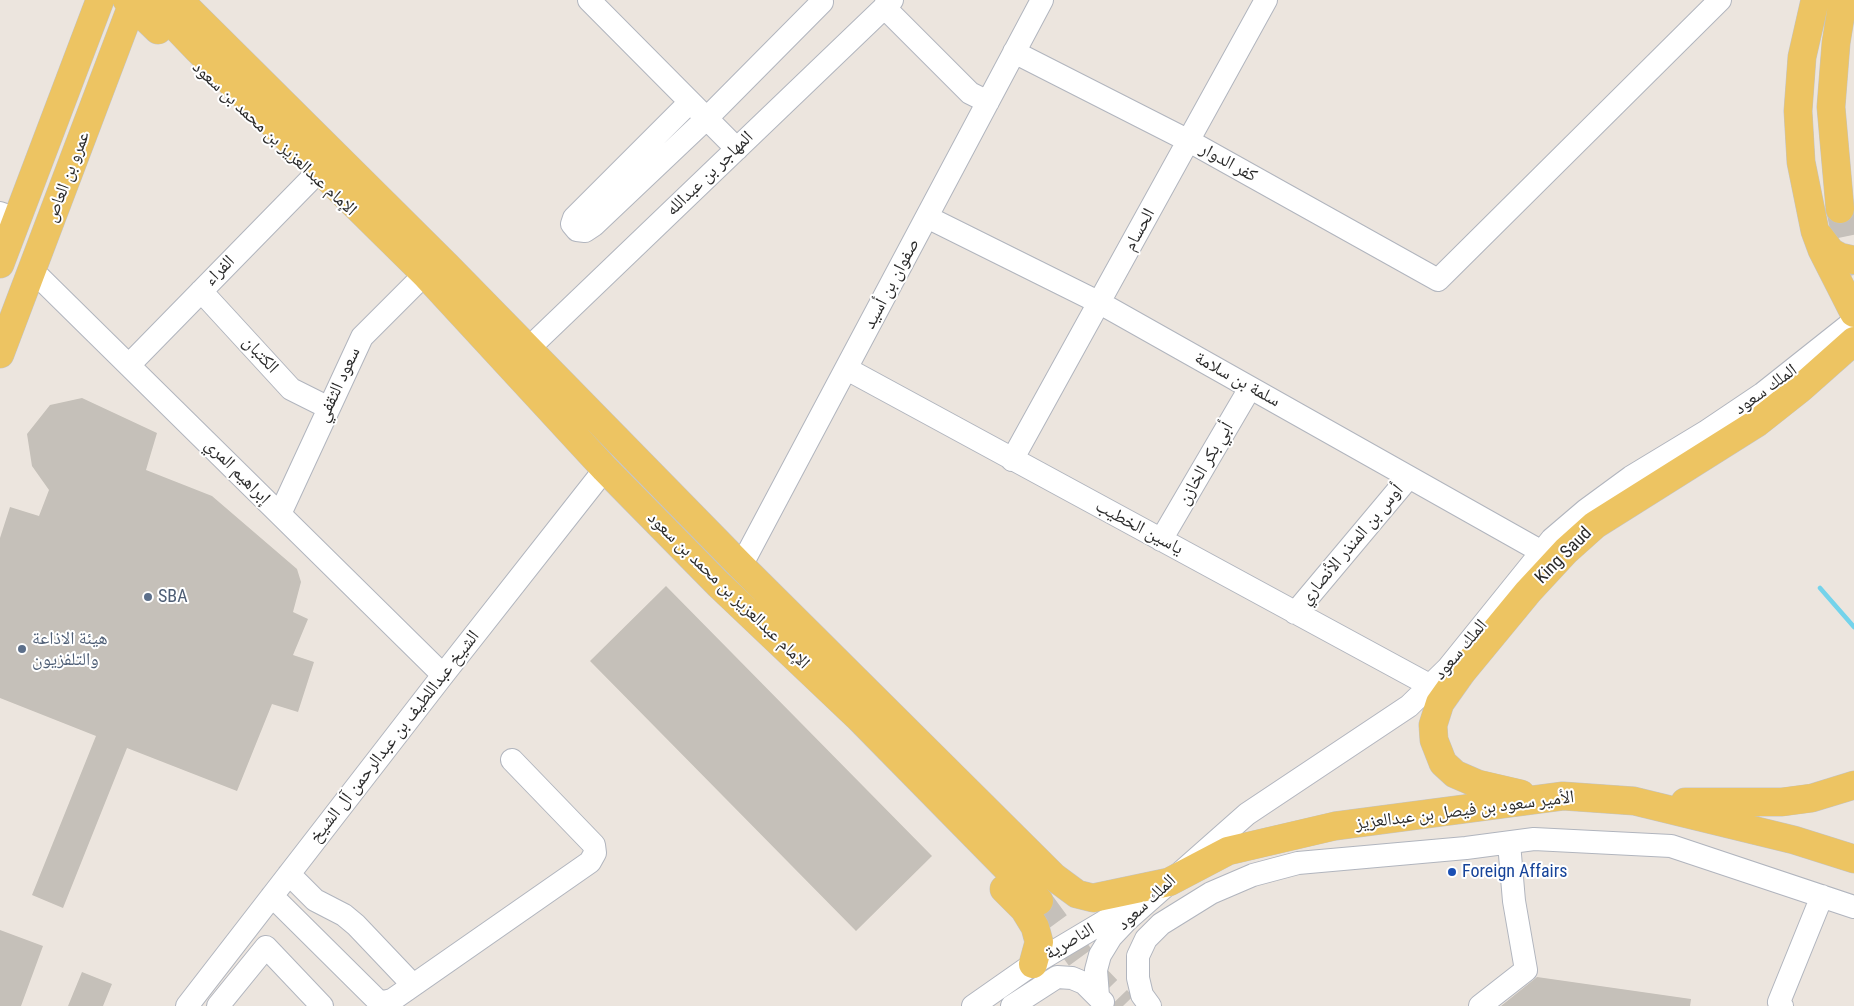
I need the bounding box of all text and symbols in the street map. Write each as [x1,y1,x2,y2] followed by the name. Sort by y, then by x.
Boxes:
[187,57,361,221] street label: الإمام عبدالعزيز بن محمد بن سعود
[662,127,758,221] street label: المهاجر بن عبدالله
[41,128,95,226] street label: عمرو بن العاص
[1196,138,1260,188] street label: كفر الدوار
[1120,205,1160,255] street label: الحسام
[859,235,925,333] street label: صفوان بن أسيد
[200,251,240,291] street label: الفراء
[237,332,283,378] street label: الكتبان
[312,344,366,426] street label: سعود الثقفي
[1190,348,1284,412] street label: سلمة بن سلامة
[1730,360,1802,420] street label: الملك سعود
[1174,419,1238,509] street label: أبي بكر الخازن
[200,435,274,509] street label: إبراهيم المري
[1295,481,1409,609] street label: أوس بن المنذر الأنصاري
[1091,496,1187,560] street label: ياسين الخطيب
[642,508,814,674] street label: الإمام عبدالعزيز بن محمد بن سعود
[1531,523,1597,589] street label: King Saud
[158,586,188,608] place label: SBA
[142,591,154,603] marker: SBA
[1429,615,1493,685] street label: الملك سعود
[305,626,485,848] street label: الشيخ عبداللطيف بن عبدالرحمن آل الشيخ
[32,628,108,670] place label: هيئة الاذاعة والتلفزيون
[16,643,28,655] marker: هيئة الاذاعة والتلفزيون
[1354,787,1576,835] street label: الأمير سعود بن فيصل بن عبدالعزيز
[1462,861,1567,883] place label: Foreign Affairs
[1446,866,1458,878] marker: Foreign Affairs
[1113,870,1181,936] street label: الملك سعود
[1041,919,1099,965] street label: الناصرية

